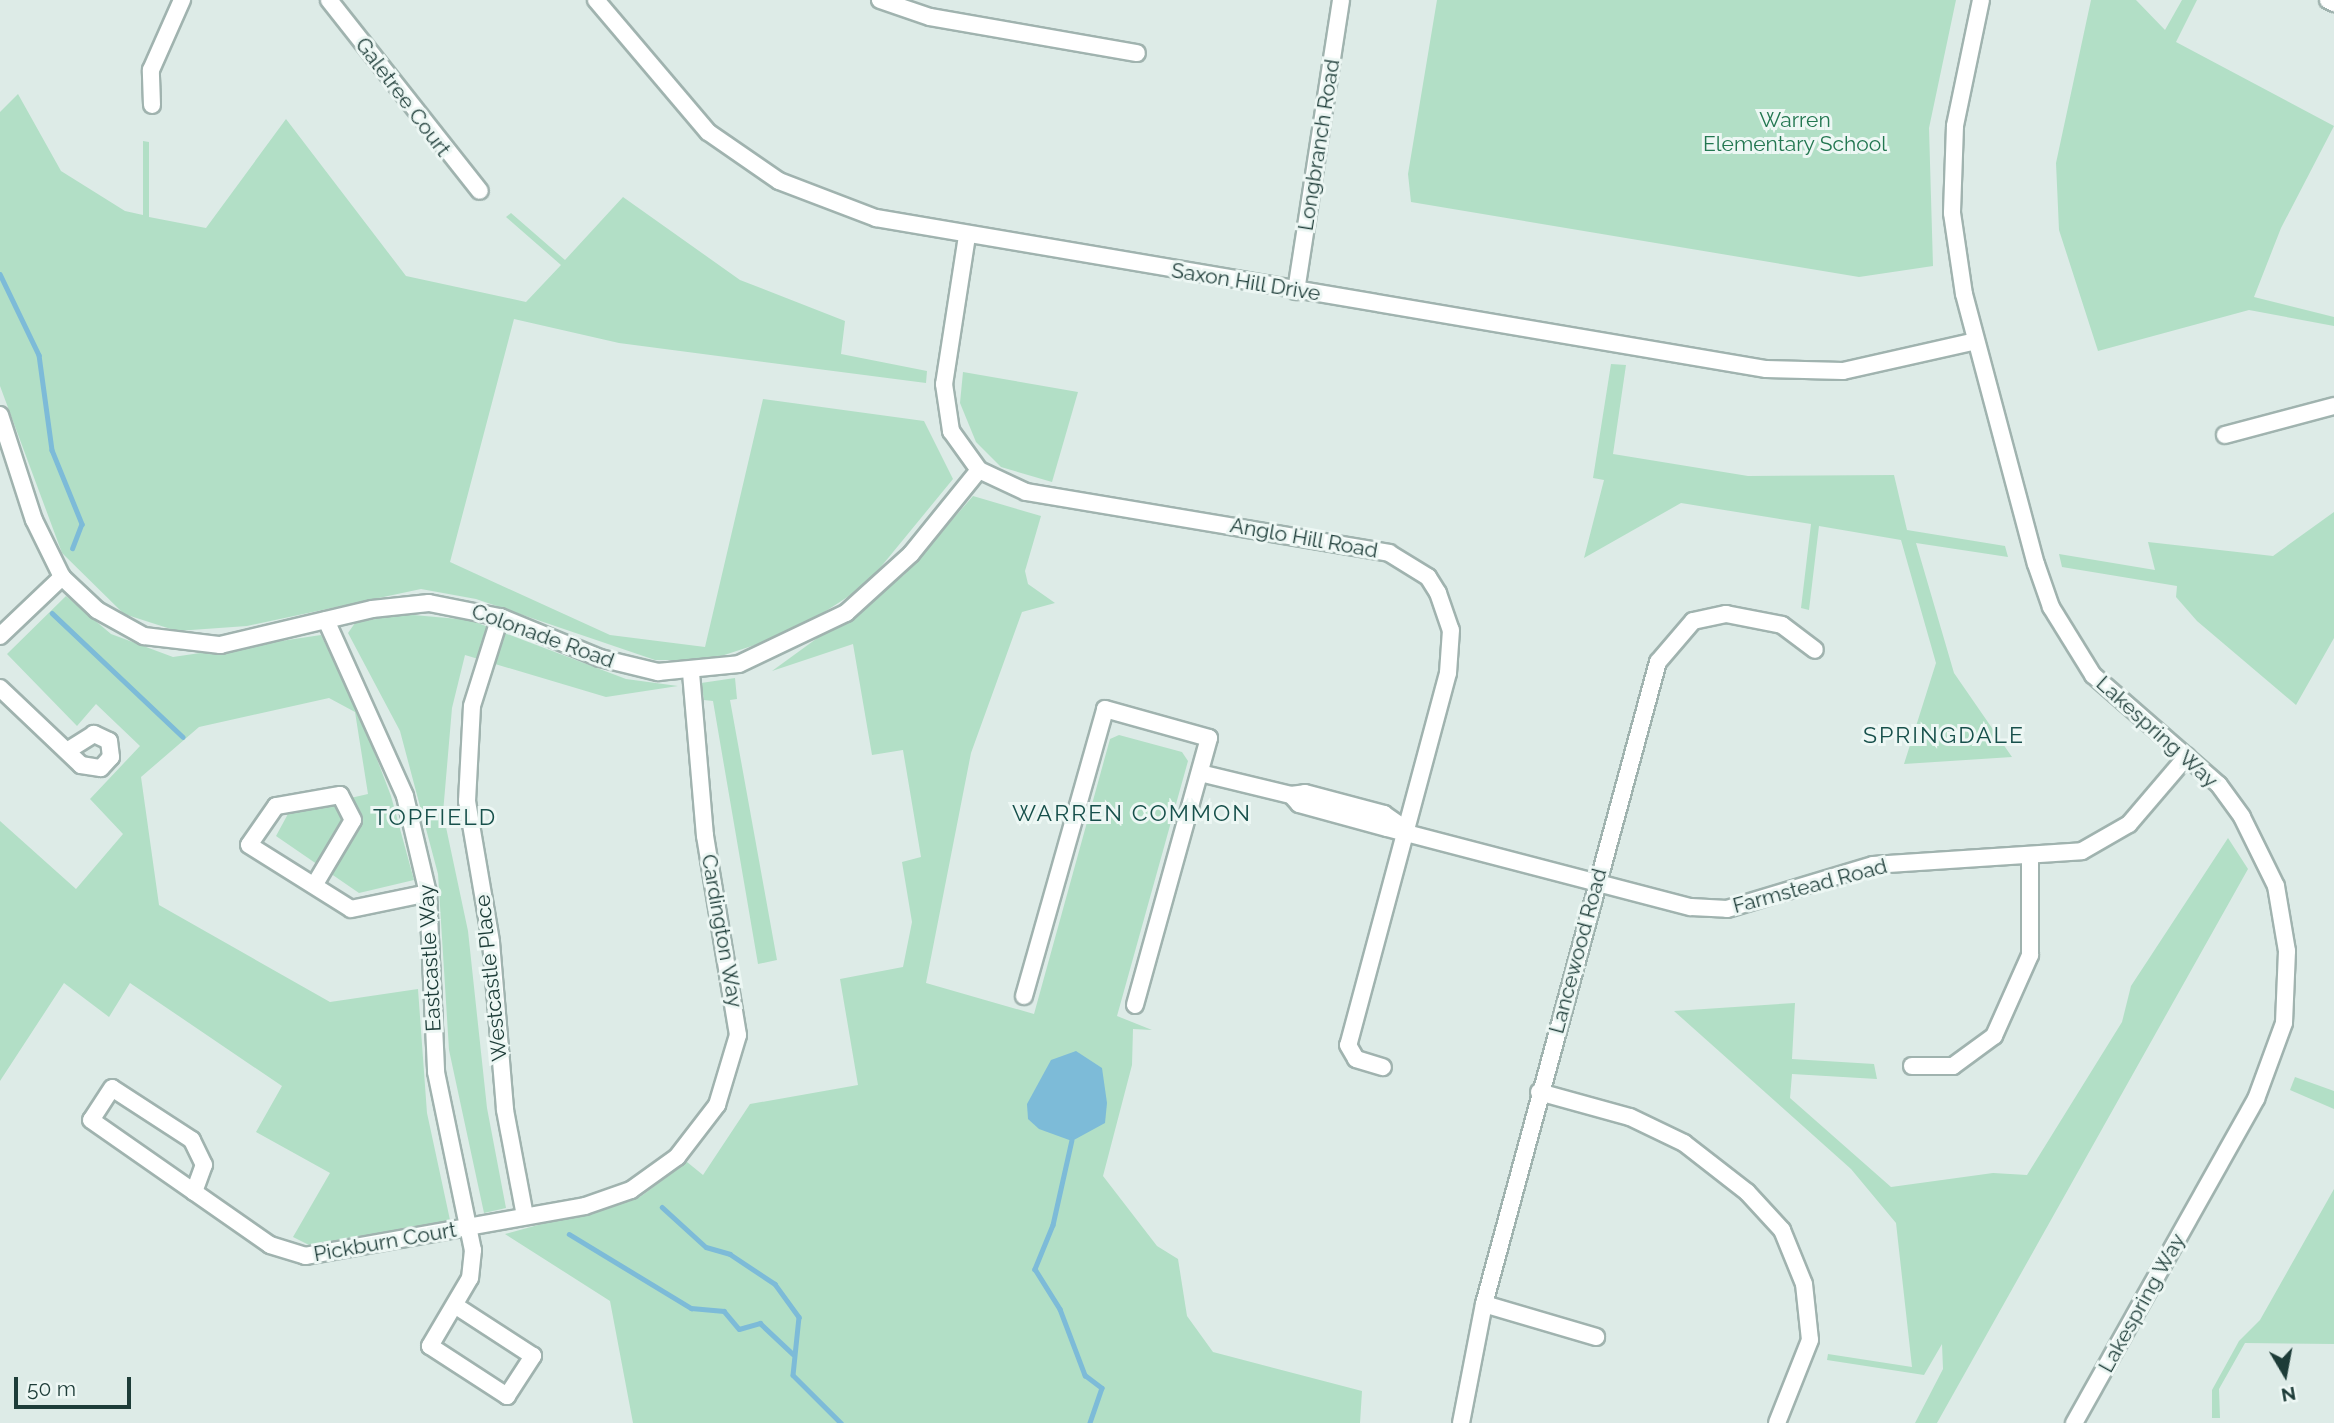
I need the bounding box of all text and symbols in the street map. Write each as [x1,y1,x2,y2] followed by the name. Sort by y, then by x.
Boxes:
[350,33,456,161] street label: Galetree Court
[1293,57,1345,233] street label: Longbranch Road
[1703,107,1887,157] park label: Warren Elementary School
[1169,258,1323,306] street label: Saxon Hill Drive
[1228,513,1380,563] street label: Anglo Hill Road
[468,599,618,673] street label: Colonade Road
[2091,671,2223,793] street label: Lakespring Way
[1864,721,2024,749] district label: SPRINGDALE
[1014,799,1250,827] district label: WARREN COMMON
[374,803,496,831] district label: TOPFIELD
[696,852,748,1010] street label: Cardington Way
[1730,853,1890,919] street label: Farmstead Road
[1544,866,1612,1036] street label: Lancewood Road
[414,883,446,1033] street label: Eastcastle Way
[470,893,512,1063] street label: Westcastle Place
[312,1217,458,1267] street label: Pickburn Court
[2093,1229,2191,1377] street label: Lakespring Way
[2250,1339,2320,1409] north arrow
[18,1364,135,1408] scale bar
[27,1376,76,1401] text: 50 m
[2280,1383,2298,1407] text: N

